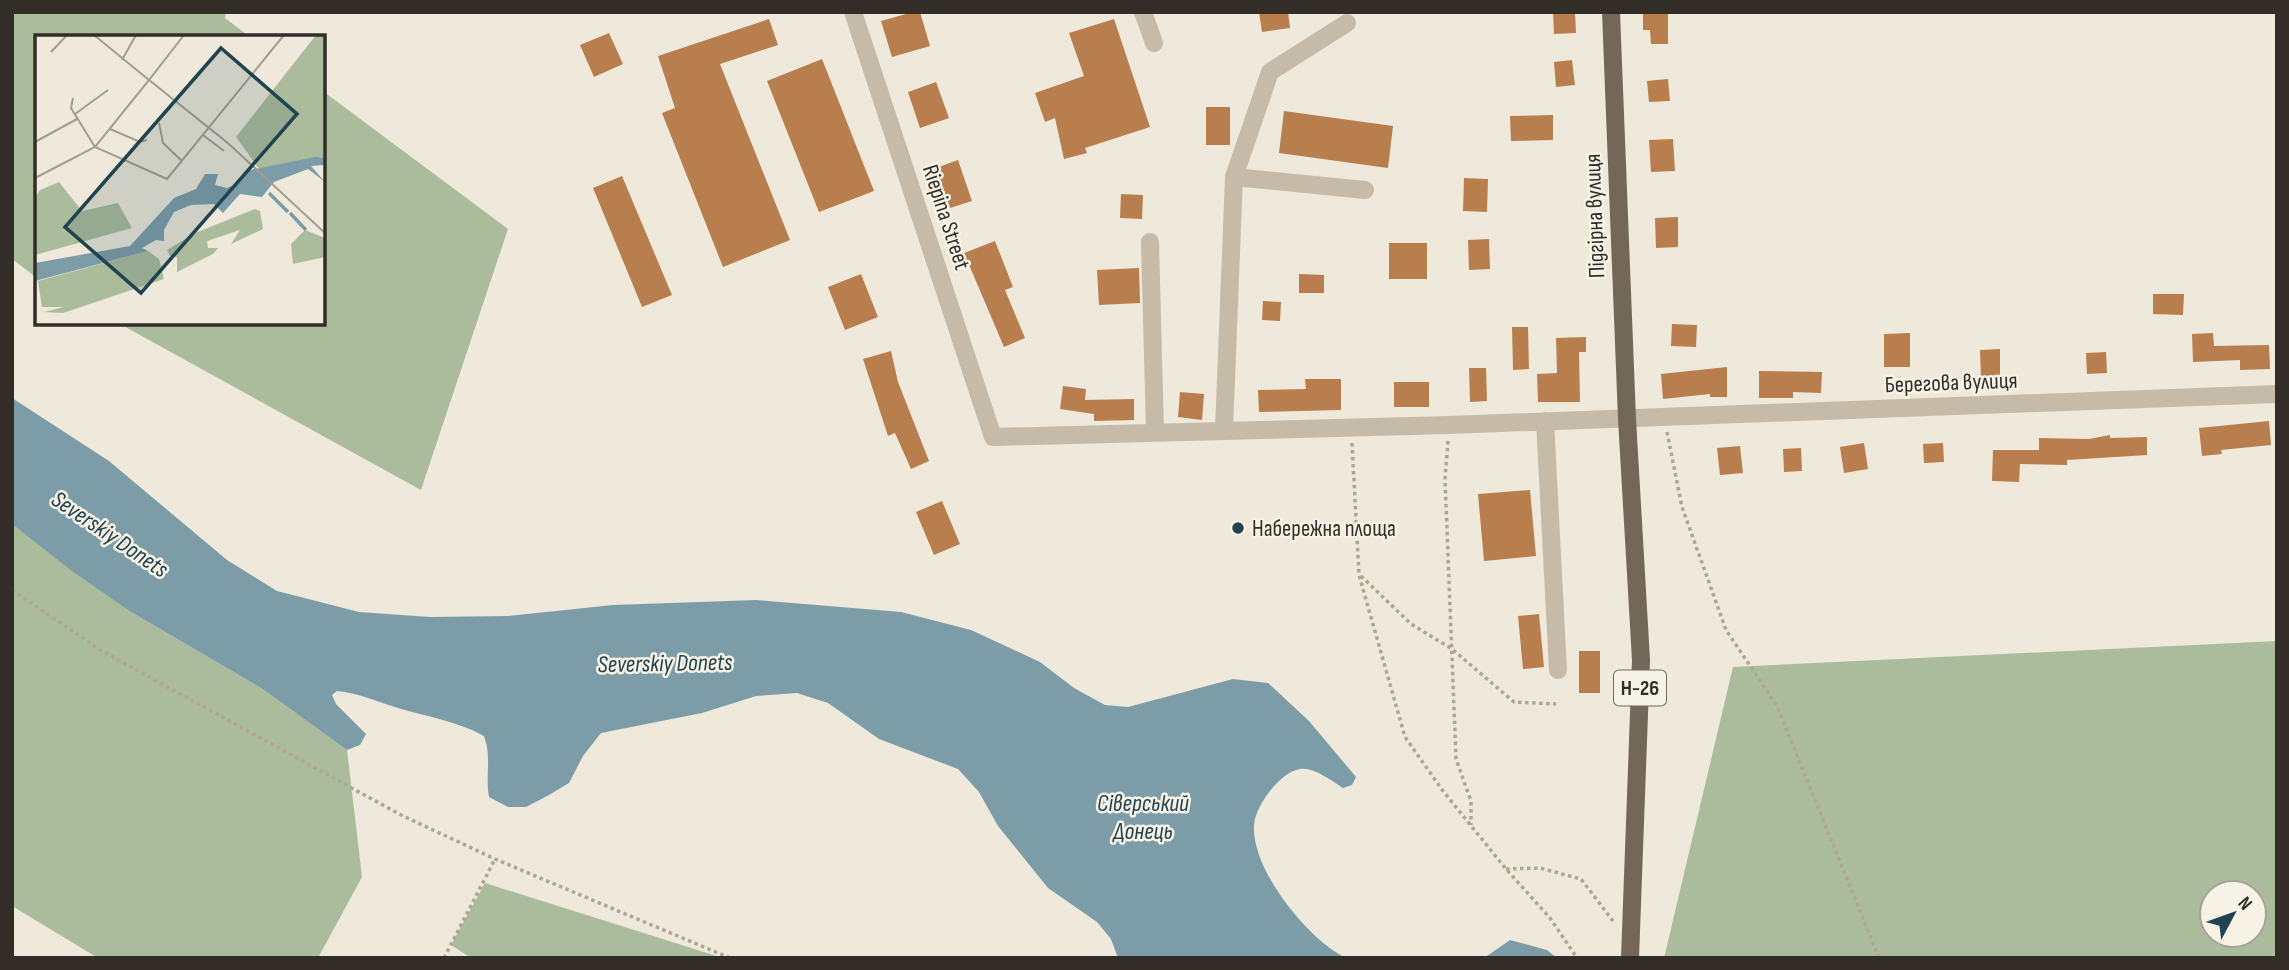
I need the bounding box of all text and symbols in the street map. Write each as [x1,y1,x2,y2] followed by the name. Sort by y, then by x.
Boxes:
[35,35,326,326] inset map
[1579,153,1611,279] street label: Підгірна вулиця
[916,161,976,273] street label: Riepina Street
[1884,367,2018,399] street label: Берегова вулиця
[46,485,174,584] water label: Severskiy Donets
[1252,515,1396,543] place label: Набережна площа
[1230,520,1246,536] marker: Набережна площа
[597,648,733,679] water label: Severskiy Donets
[1614,670,1666,706] road number: Н-26
[1097,789,1189,846] water label: Сіверський Донець
[2198,879,2268,949] north arrow
[2233,892,2257,915] text: N

